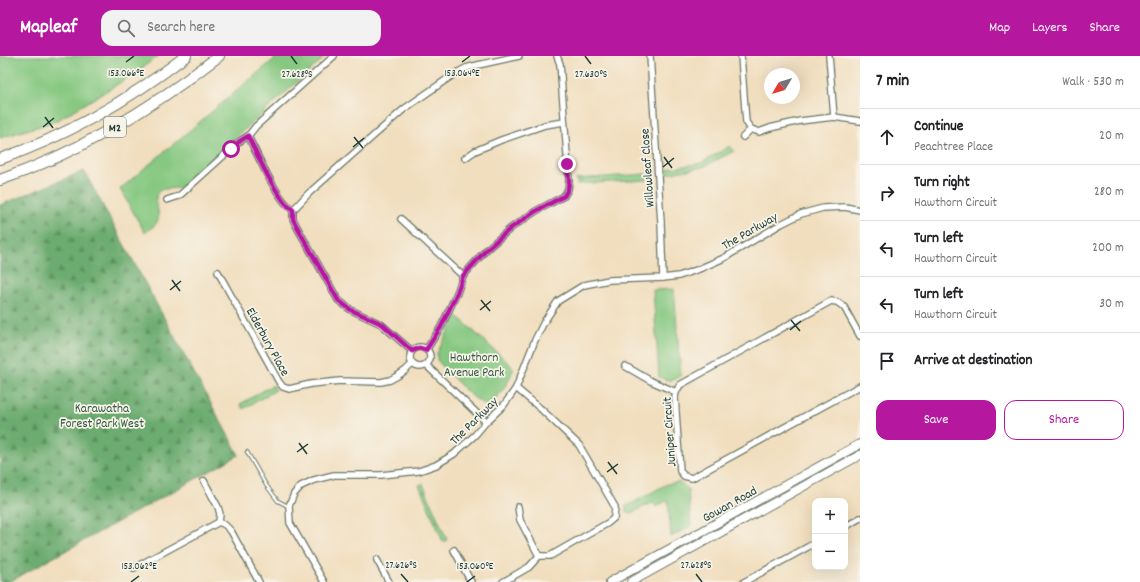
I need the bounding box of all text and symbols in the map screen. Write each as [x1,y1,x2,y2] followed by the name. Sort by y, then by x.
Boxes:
[101,10,381,46] search box
[20,15,77,42] text: Mapleaf
[115,17,137,39] icon: search
[147,17,215,39] text: Search here
[989,18,1010,38] text: Map
[1032,18,1067,38] text: Layers
[1089,18,1120,38] text: Share
[108,67,144,81] text: 153.066°E
[444,67,480,81] text: 153.064°E
[282,68,312,82] text: 27.628°S
[575,68,607,82] text: 27.630°S
[764,68,800,104] north arrow
[876,70,909,94] text: 7 min
[1062,73,1124,92] text: Walk · 530 m
[914,116,963,138] text: Continue
[104,117,126,137] road number: M2
[876,126,898,148] icon: ahead
[636,127,661,208] street label: Willowleaf Close
[1099,127,1124,146] text: 20 m
[914,138,993,157] text: Peachtree Place
[222,140,240,158] route start
[558,155,576,173] route end
[914,172,970,194] text: Turn right
[876,182,898,204] icon: right
[1094,183,1124,202] text: 280 m
[914,194,997,213] text: Hawthorn Circuit
[719,208,782,256] street label: The Parkway
[914,228,963,250] text: Turn left
[876,238,898,260] icon: left
[1092,239,1124,258] text: 200 m
[914,250,997,269] text: Hawthorn Circuit
[914,284,963,306] text: Turn left
[876,294,898,316] icon: left
[1099,295,1124,314] text: 30 m
[240,304,294,380] street label: Elderbury Place
[914,306,997,325] text: Hawthorn Circuit
[444,349,504,383] park label: Hawthorn Avenue Park
[876,350,898,372] icon: arrive
[914,350,1032,372] text: Arrive at destination
[446,393,504,450] street label: The Parkway
[659,396,682,467] street label: Juniper Circuit
[60,400,144,434] park label: Karawatha Forest Park West
[876,400,996,440] button: Save
[1004,400,1124,440] button: Share
[699,482,761,528] street label: Gowan Road
[812,498,848,570] map controls
[812,498,848,534] button: +
[812,534,848,570] button: −
[385,559,417,573] text: 27.626°S
[681,559,711,573] text: 27.628°S
[121,560,157,574] text: 153.062°E
[457,560,494,574] text: 153.060°E

